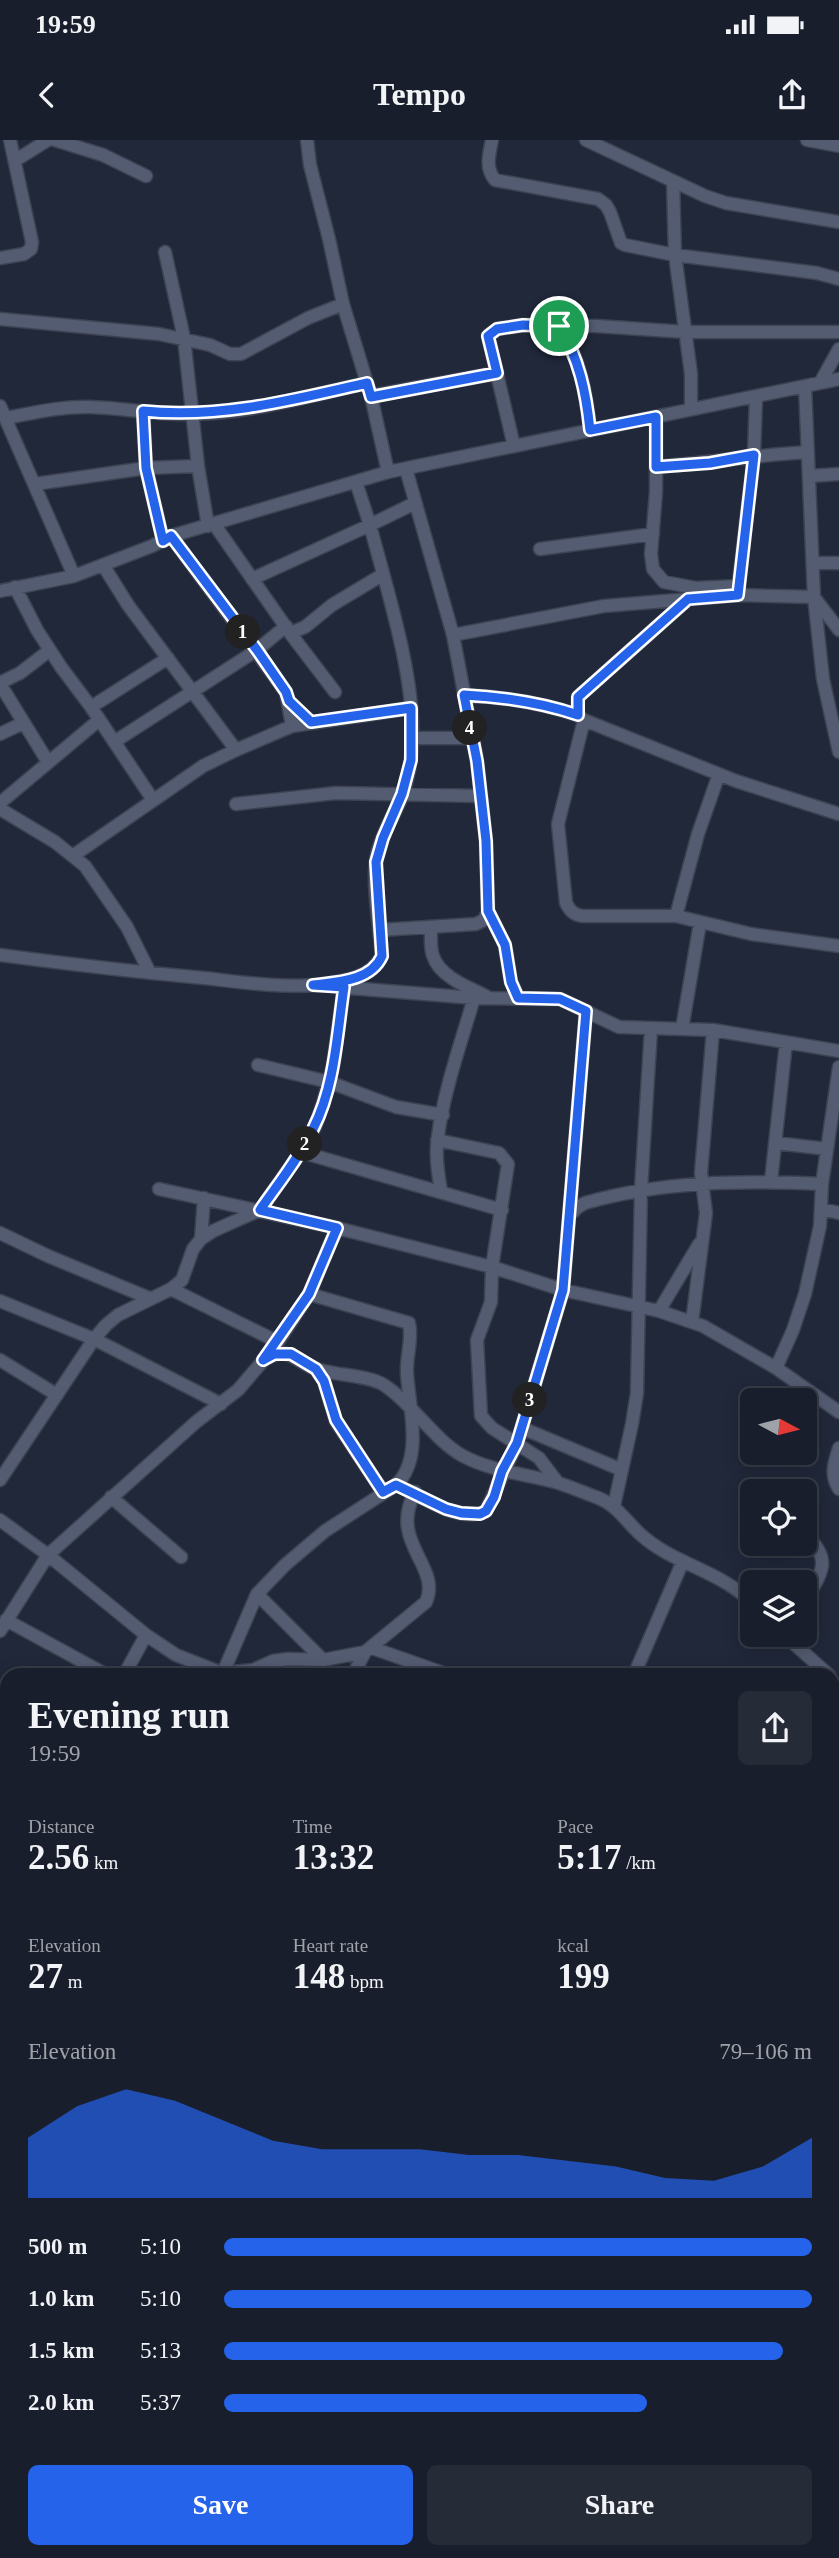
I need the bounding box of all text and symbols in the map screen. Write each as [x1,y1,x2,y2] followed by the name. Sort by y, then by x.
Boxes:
[35,10,96,39] text: 19:59
[28,76,66,114] icon: back
[373,76,466,112] text: Tempo
[773,76,811,114] icon: share
[529,296,589,356] pin
[540,307,578,345] icon: arrive
[226,615,260,650] pin: 1
[238,621,247,642] text: 1
[452,710,488,746] pin: 4
[465,717,474,738] text: 4
[288,1126,322,1161] pin: 2
[300,1133,309,1154] text: 2
[512,1382,548,1418] pin: 3
[740,1388,817,1465] north arrow
[740,1388,817,1647] map controls
[525,1389,534,1410] text: 3
[740,1479,817,1556] button: locate
[740,1570,817,1647] button: layers
[738,1691,812,1765] button: share
[28,1694,230,1736] text: Evening run
[28,1741,80,1766] text: 19:59
[28,1816,94,1837] text: Distance
[293,1816,332,1837] text: Time
[557,1816,593,1837] text: Pace
[28,1838,89,1877] text: 2.56
[293,1838,374,1877] text: 13:32
[557,1838,621,1877] text: 5:17
[89,1852,118,1873] text: km
[621,1852,656,1873] text: /km
[28,1935,101,1956] text: Elevation
[293,1935,368,1956] text: Heart rate
[557,1935,589,1956] text: kcal
[28,1957,63,1996] text: 27
[293,1957,345,1996] text: 148
[557,1957,610,1996] text: 199
[63,1971,83,1992] text: m
[345,1971,384,1992] text: bpm
[28,2039,116,2064] text: Elevation
[719,2039,812,2064] text: 79–106 m
[28,2234,87,2259] text: 500 m
[140,2234,181,2259] text: 5:10
[28,2286,94,2311] text: 1.0 km
[140,2286,181,2311] text: 5:10
[28,2338,94,2363] text: 1.5 km
[140,2338,181,2363] text: 5:13
[28,2390,94,2415] text: 2.0 km
[140,2390,181,2415] text: 5:37
[28,2465,413,2545] button: Save
[427,2465,812,2545] button: Share

